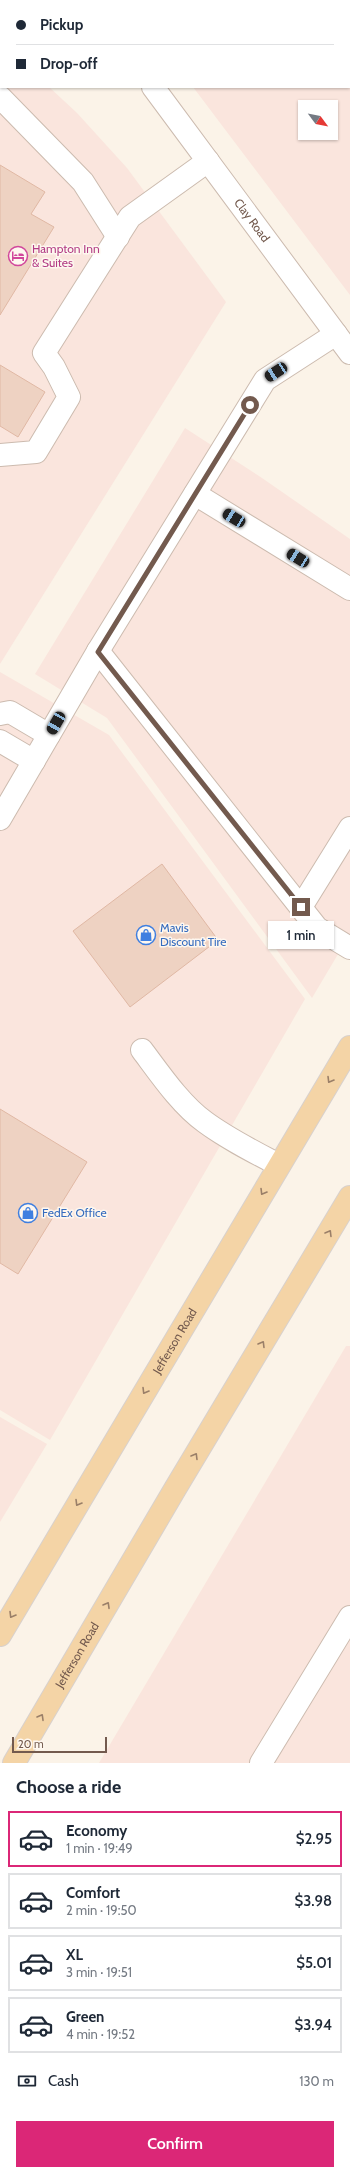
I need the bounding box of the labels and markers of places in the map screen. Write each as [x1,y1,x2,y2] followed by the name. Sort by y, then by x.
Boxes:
[32,241,100,270] place label: Hampton Inn & Suites
[7,245,29,267] hotel icon: Hampton Inn & Suites
[160,920,226,949] place label: Mavis Discount Tire
[135,924,157,946] shop icon: Mavis Discount Tire
[17,1202,39,1224] shop icon: FedEx Office
[42,1205,107,1220] place label: FedEx Office

